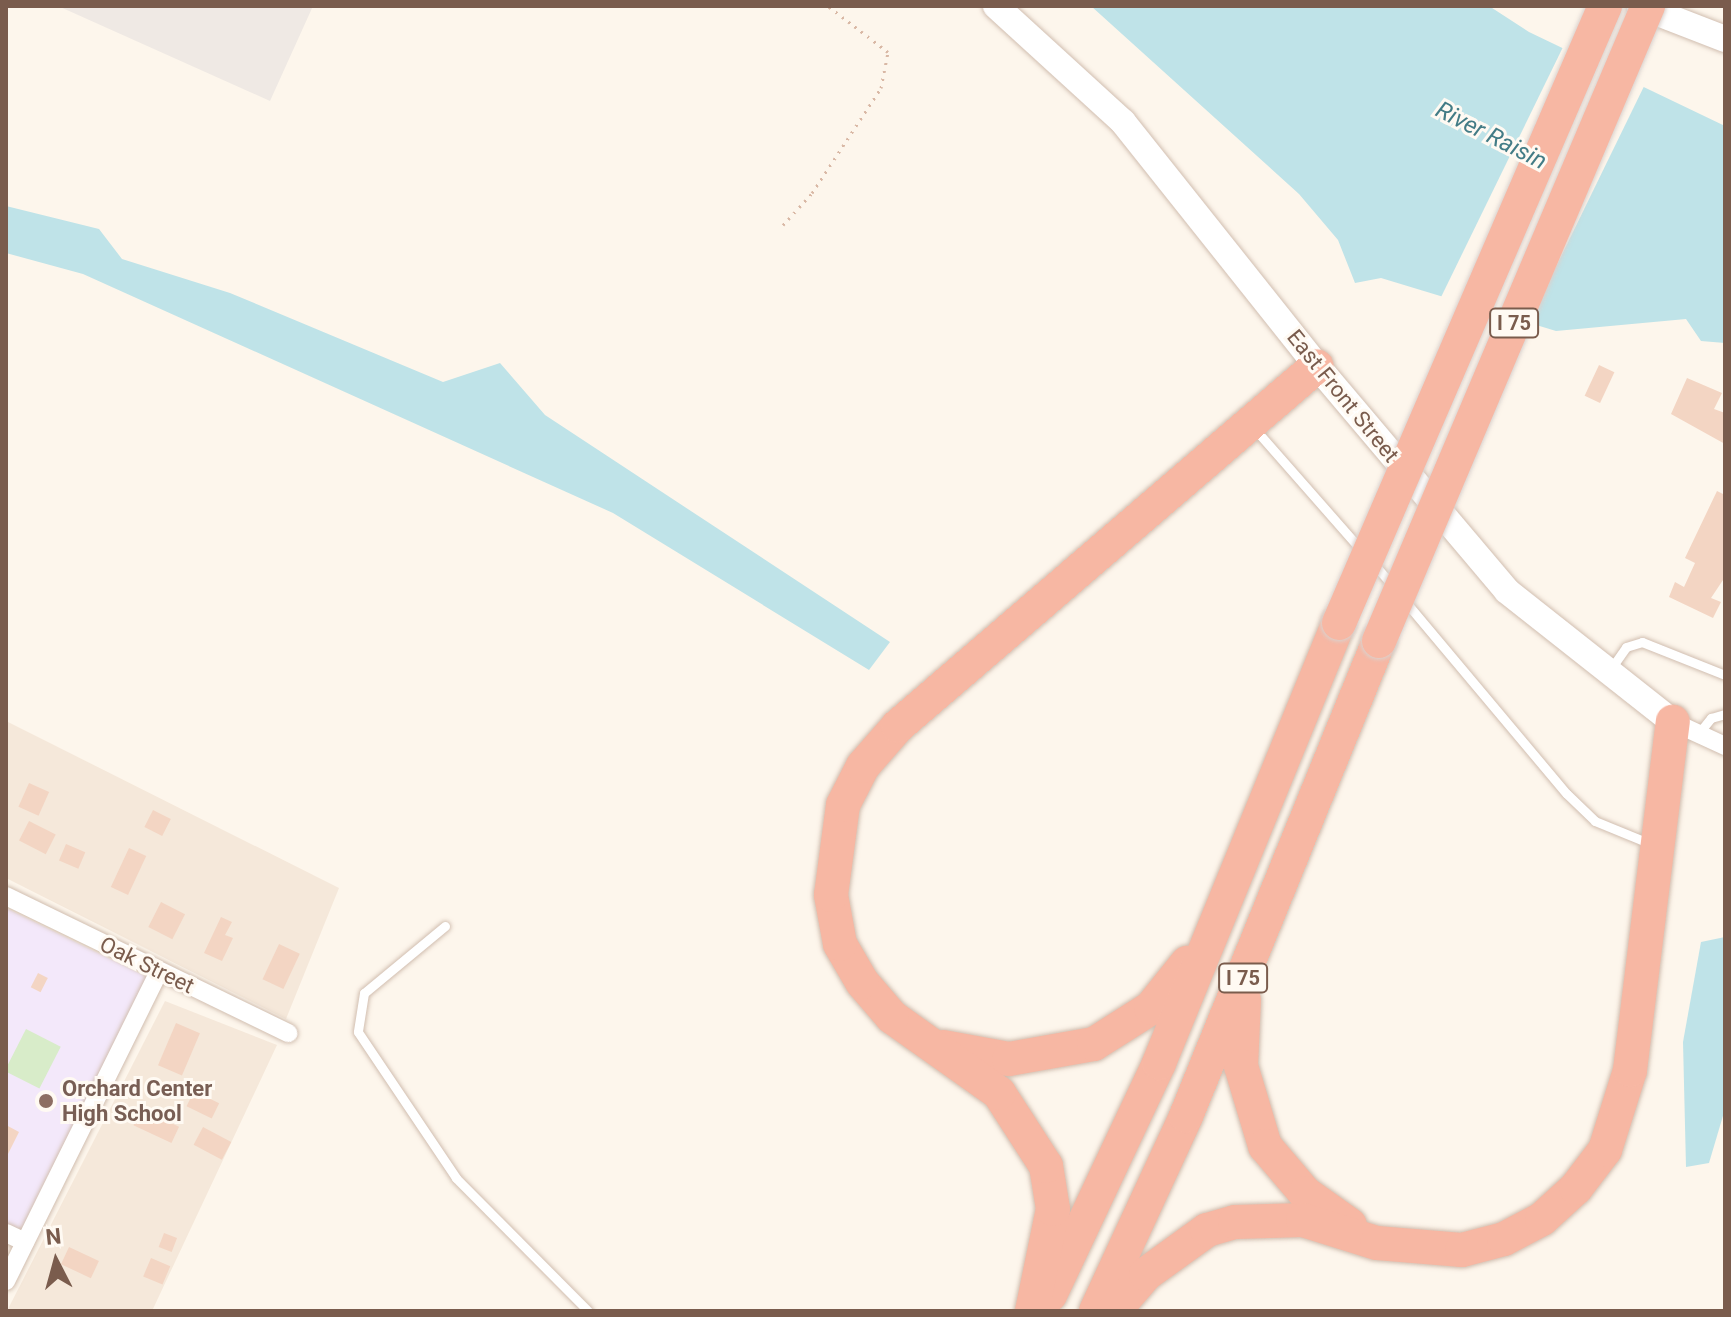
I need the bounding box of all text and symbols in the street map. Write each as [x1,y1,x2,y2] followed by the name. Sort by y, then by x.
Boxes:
[1431,96,1551,176] water label: River Raisin
[1488,307,1540,339] road number: I 75
[1281,324,1405,468] street label: East Front Street
[95,931,199,999] street label: Oak Street
[1217,962,1269,994] road number: I 75
[62,1075,212,1126] place label: Orchard Center High School
[37,1092,55,1110] marker: Orchard Center High School
[16,1221,96,1301] north arrow
[44,1223,62,1250] text: N

